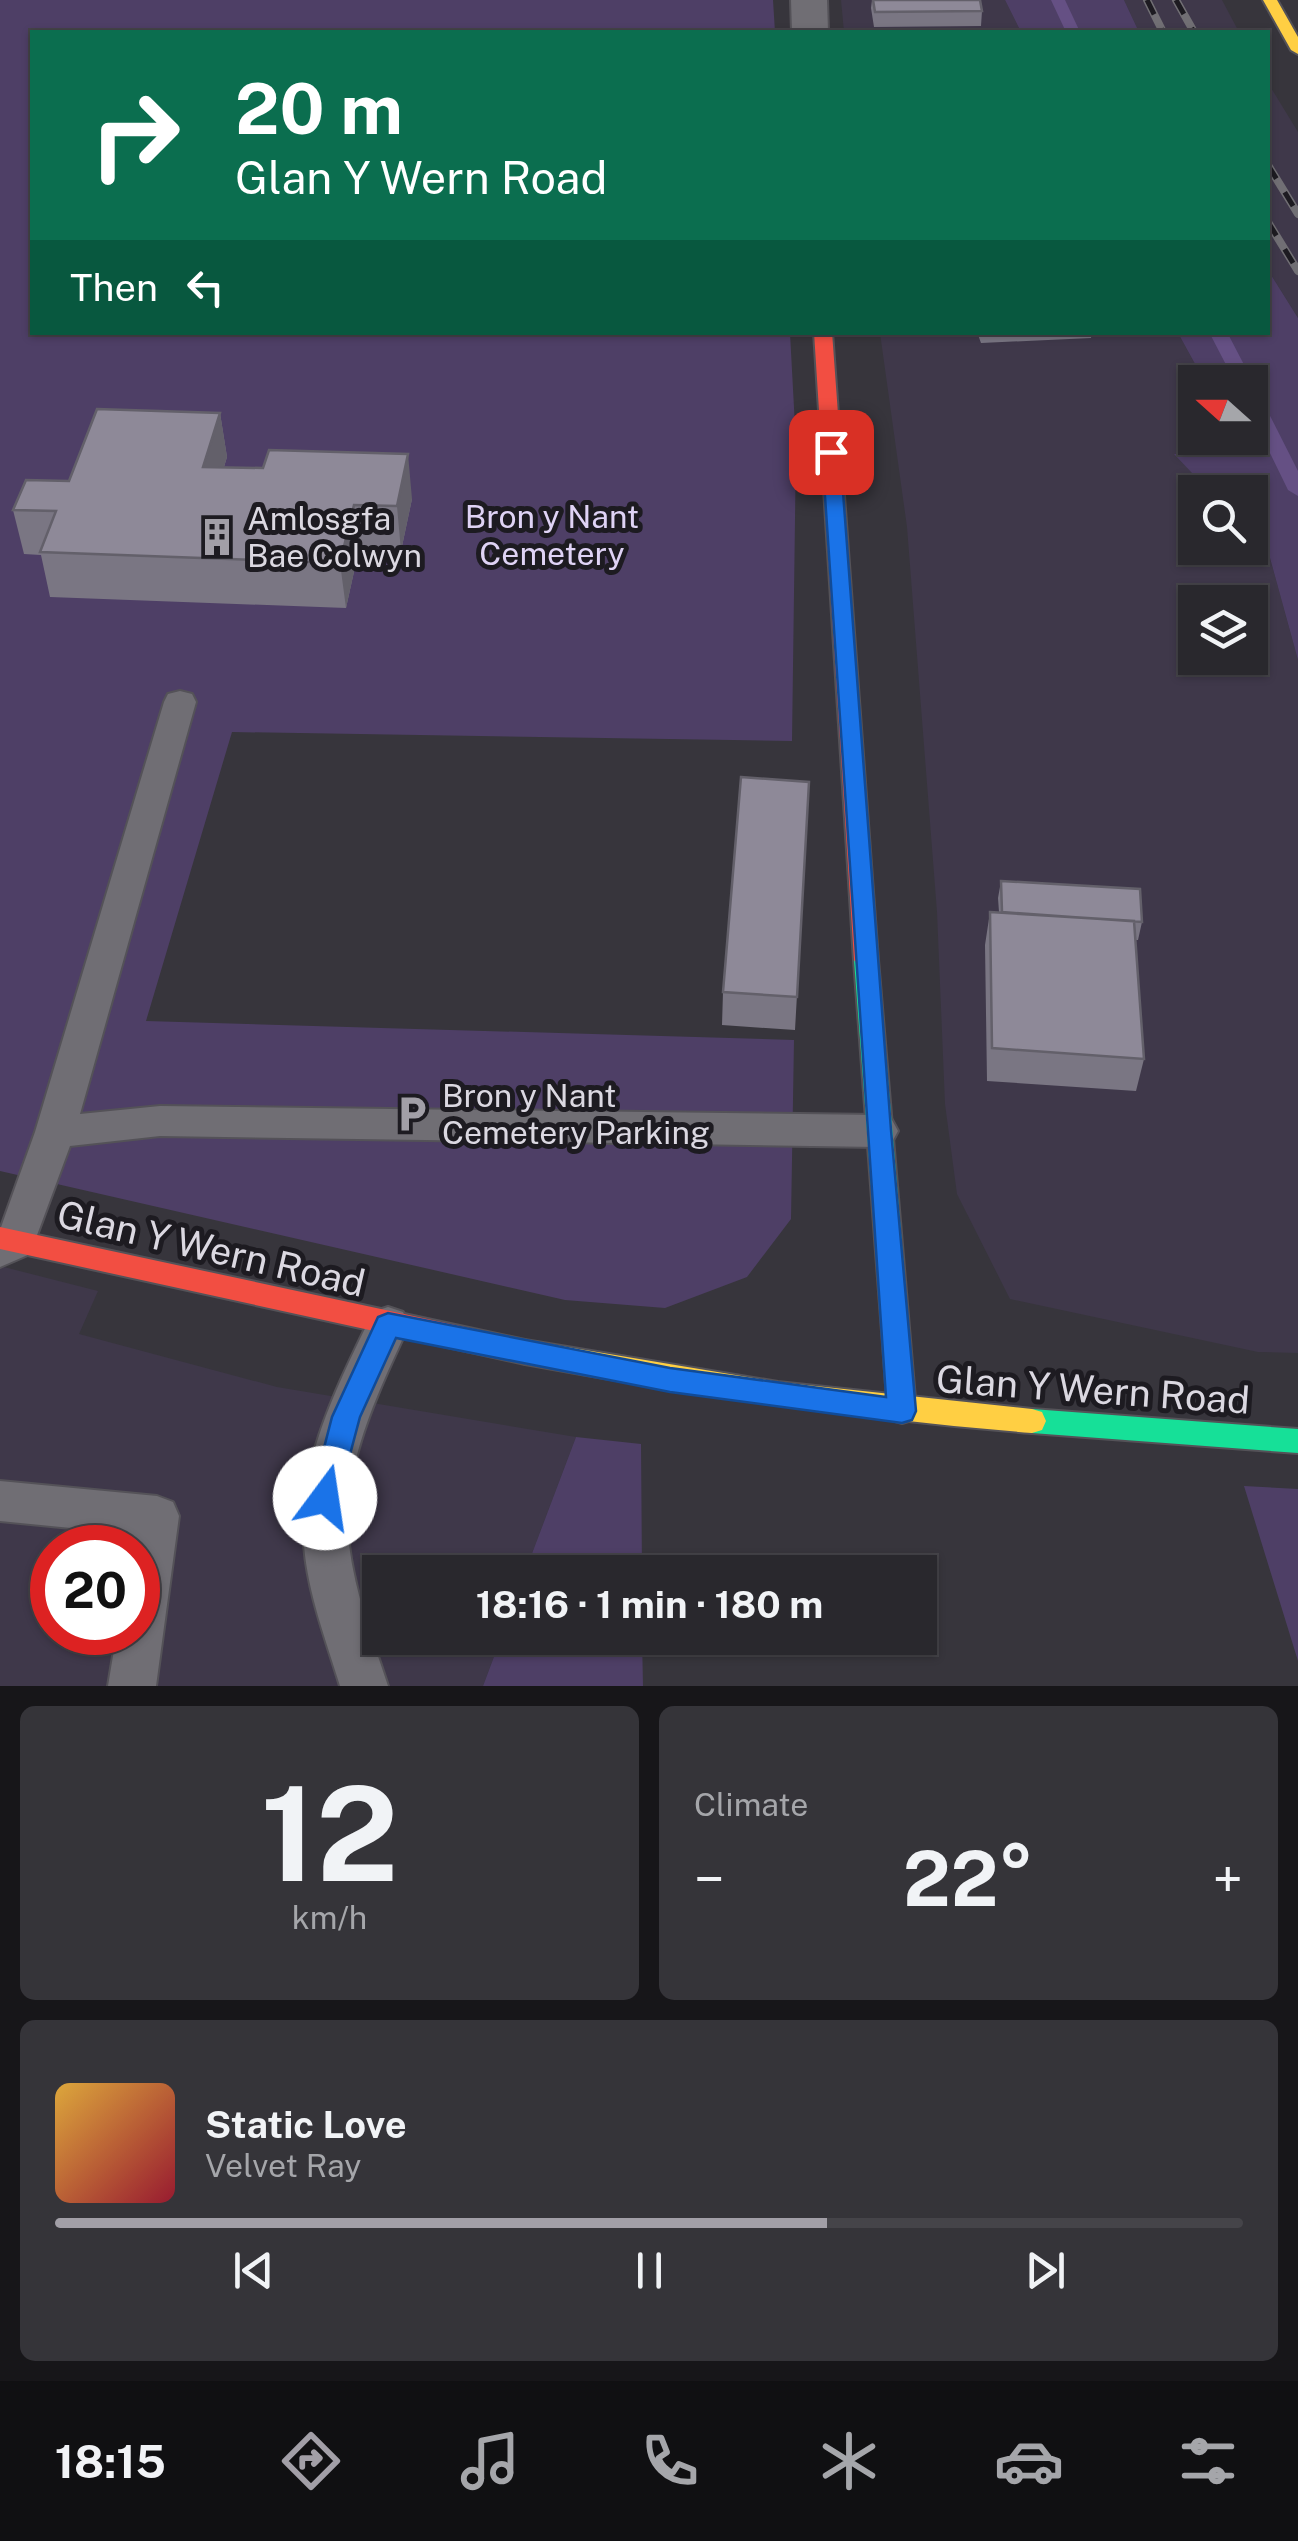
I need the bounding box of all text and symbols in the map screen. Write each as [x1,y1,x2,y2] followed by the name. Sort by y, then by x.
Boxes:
[235,67,403,150] text: 20 m
[70,70,200,200] icon: right
[235,151,607,204] text: Glan Y Wern Road
[178,260,233,315] icon: left
[70,265,158,310] text: Then
[1178,365,1268,455] north arrow
[1178,365,1268,675] map controls
[789,410,874,495] pin
[804,425,859,480] icon: arrive
[1178,475,1268,565] button: search
[465,498,639,572] park label: Bron y Nant Cemetery
[247,500,422,574] place label: Amlosgfa Bae Colwyn
[196,516,238,558] building icon: Amlosgfa Bae Colwyn
[1178,585,1268,675] button: layers
[442,1077,710,1151] place label: Bron y Nant Cemetery Parking
[391,1093,433,1135] parking icon: Bron y Nant Cemetery Parking
[53,1191,369,1306] street label: Glan Y Wern Road
[935,1356,1251,1423] street label: Glan Y Wern Road
[273,1446,377,1550] position arrow
[30,1525,160,1655] speed limit sign: 20
[476,1582,823,1627] text: 18:16 · 1 min · 180 m
[260,1758,399,1910] text: 12
[694,1786,808,1823] text: Climate
[903,1835,1034,1923] text: 22°
[694,1847,725,1911] text: −
[1213,1847,1243,1911] text: +
[292,1899,367,1936] text: km/h
[205,2102,407,2147] text: Static Love
[205,2147,361,2184] text: Velvet Ray
[226,2243,281,2298] icon: previous
[622,2243,677,2298] icon: pause
[1018,2243,1073,2298] icon: next
[276,2426,346,2496] icon: directions
[455,2426,525,2496] icon: music
[635,2426,705,2496] icon: phone
[814,2426,884,2496] icon: climate
[994,2426,1064,2496] icon: car
[1173,2426,1243,2496] icon: filters
[55,2435,166,2488] text: 18:15

